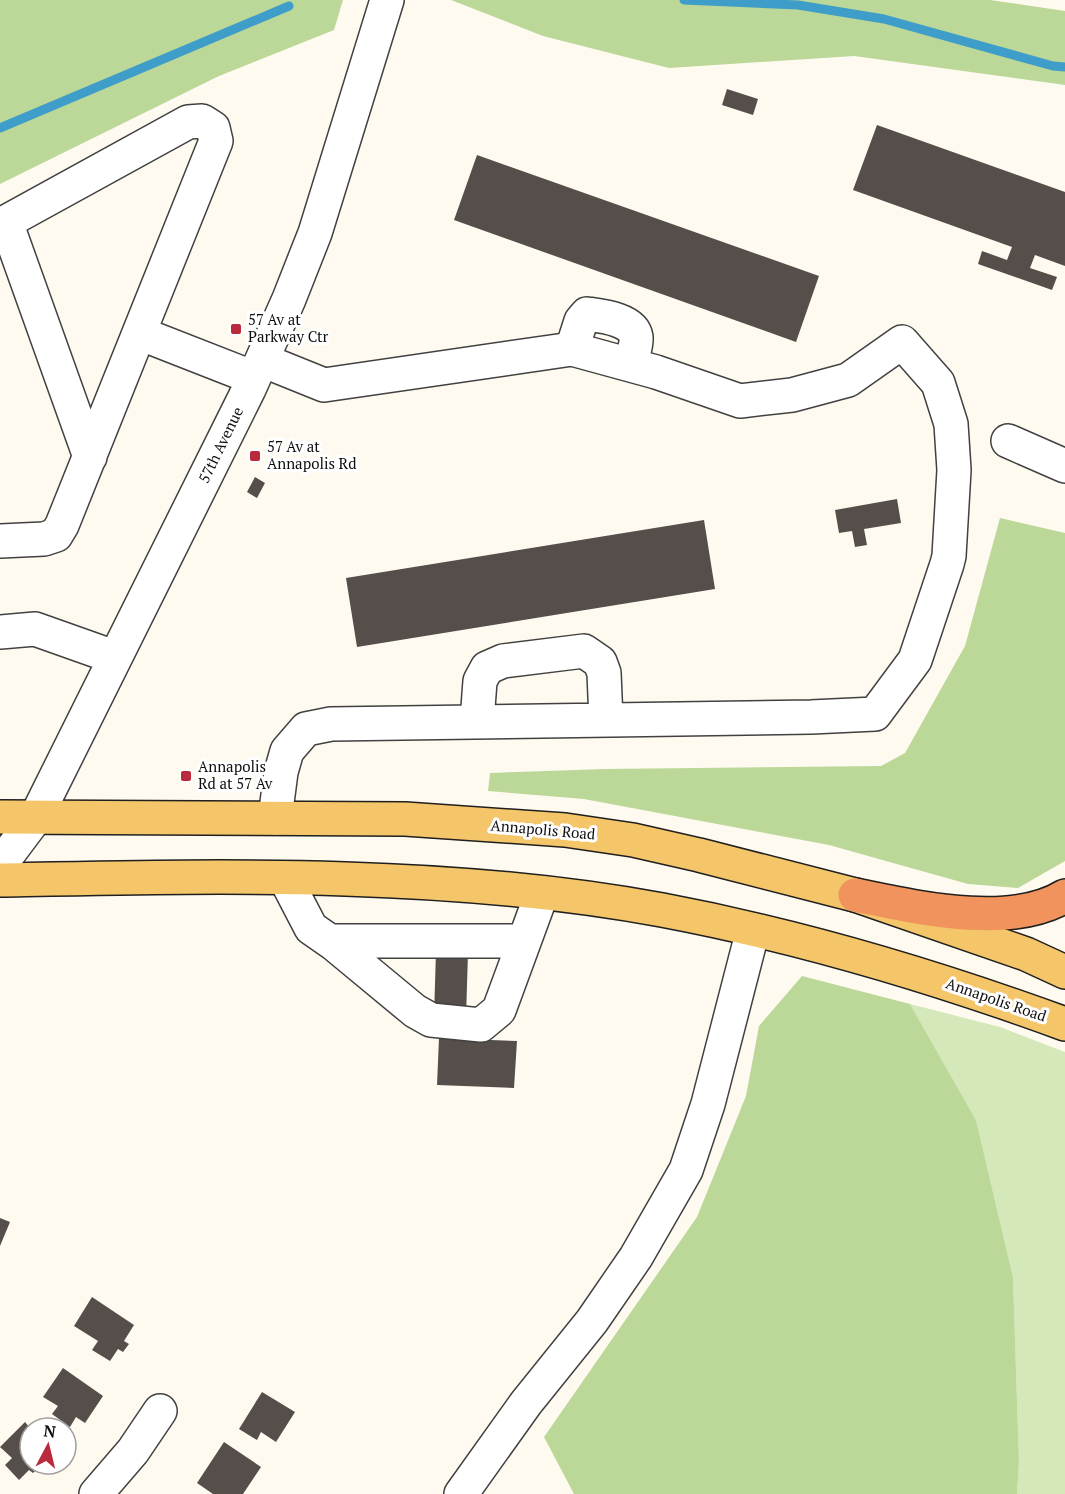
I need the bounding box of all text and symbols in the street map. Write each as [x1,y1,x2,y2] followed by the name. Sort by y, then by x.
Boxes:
[248,309,328,346] place label: 57 Av at Parkway Ctr
[229,322,243,336] marker: 57 Av at Parkway Ctr
[193,403,247,486] street label: 57th Avenue
[267,436,356,473] place label: 57 Av at Annapolis Rd
[248,449,262,463] marker: 57 Av at Annapolis Rd
[198,756,273,793] place label: Annapolis Rd at 57 Av
[179,769,193,783] marker: Annapolis Rd at 57 Av
[490,814,596,844] street label: Annapolis Road
[943,972,1049,1026] street label: Annapolis Road
[18,1416,78,1476] north arrow
[42,1419,57,1443] text: N

